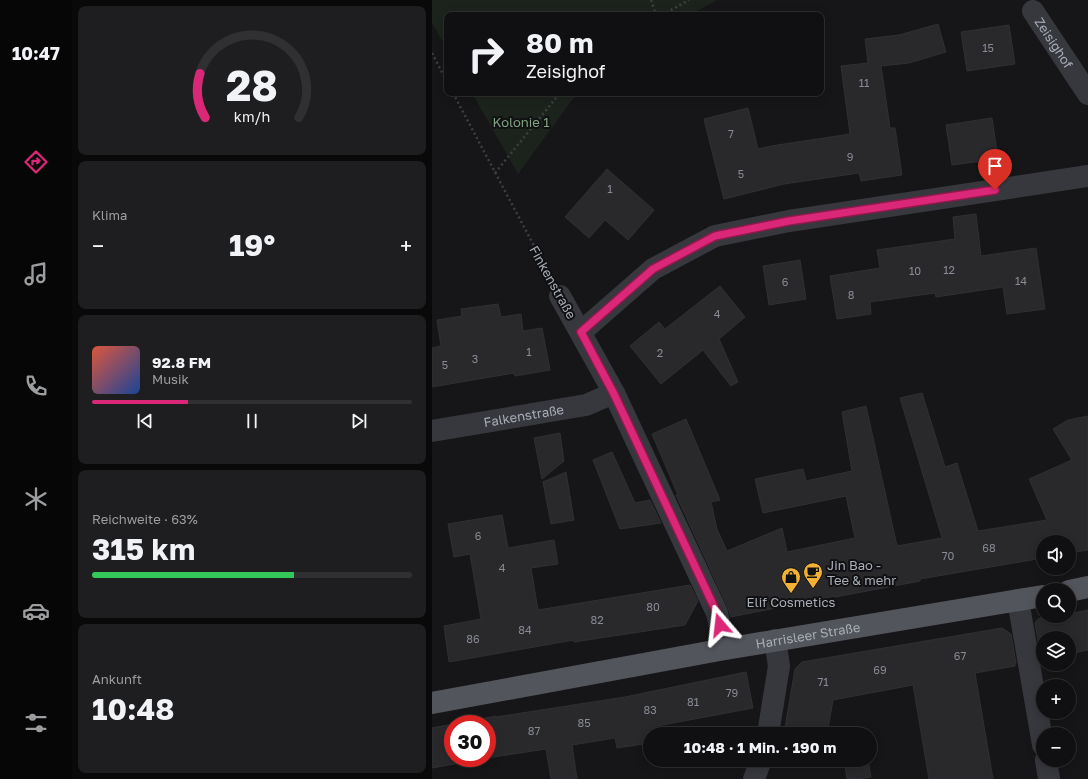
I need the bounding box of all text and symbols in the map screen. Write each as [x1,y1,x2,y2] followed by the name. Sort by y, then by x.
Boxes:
[1031,14,1077,71] street label: Zeisighof
[526,26,594,59] text: 80 m
[460,28,512,80] icon: right
[982,41,994,54] house number: 15
[12,42,60,64] text: 10:47
[226,60,278,110] text: 28
[526,60,605,82] text: Zeisighof
[859,76,869,89] house number: 11
[234,108,270,125] text: km/h
[493,114,549,130] park label: Kolonie 1
[728,127,734,140] house number: 7
[22,148,50,176] icon: directions
[978,149,1012,190] pin
[847,150,853,163] house number: 9
[984,155,1006,177] icon: arrive
[738,167,744,180] house number: 5
[607,182,613,195] house number: 1
[92,207,127,223] text: Klima
[229,227,275,263] text: 19°
[92,232,104,259] text: −
[400,232,412,259] text: +
[526,243,580,321] street label: Finkenstraße
[22,260,50,288] icon: music
[943,263,955,276] house number: 12
[909,264,921,277] house number: 10
[1015,274,1027,287] house number: 14
[782,275,789,288] house number: 6
[848,288,855,301] house number: 8
[714,307,721,320] house number: 4
[526,345,532,358] house number: 1
[657,346,663,359] house number: 2
[472,352,478,365] house number: 3
[152,353,211,371] text: 92.8 FM
[442,358,448,371] house number: 5
[152,371,189,387] text: Musik
[22,372,50,400] icon: phone
[482,401,565,430] street label: Falkenstraße
[134,410,156,432] icon: previous
[241,410,263,432] icon: pause
[348,410,370,432] icon: next
[22,485,50,513] icon: climate
[92,511,198,527] text: Reichweite · 63%
[475,529,482,542] house number: 6
[92,531,195,567] text: 315 km
[1036,535,1076,767] map controls
[1036,535,1076,575] button: sound
[982,541,996,554] house number: 68
[942,549,955,562] house number: 70
[827,557,896,588] place label: Jin Bao - Tee & mehr
[499,561,506,574] house number: 4
[802,561,824,589] cafe icon: Jin Bao - Tee & mehr
[780,566,802,594] shop icon: Elif Cosmetics
[1036,583,1076,623] button: search
[747,594,836,610] place label: Elif Cosmetics
[22,597,50,625] icon: car
[646,600,660,613] house number: 80
[699,604,741,646] position arrow
[590,613,604,626] house number: 82
[754,619,861,652] street label: Harrisleer Straße
[518,623,532,636] house number: 84
[1036,631,1076,671] button: layers
[466,632,480,645] house number: 86
[954,649,966,662] house number: 67
[873,663,887,676] house number: 69
[92,671,142,687] text: Ankunft
[817,675,829,688] house number: 71
[1036,679,1076,719] button: +
[726,686,738,699] house number: 79
[92,691,175,727] text: 10:48
[687,695,699,708] house number: 81
[643,703,657,716] house number: 83
[22,709,50,737] icon: filters
[444,715,496,767] speed limit sign: 30
[577,716,591,729] house number: 85
[528,724,540,737] house number: 87
[1036,727,1076,767] button: −
[684,738,836,756] text: 10:48 · 1 Min. · 190 m

